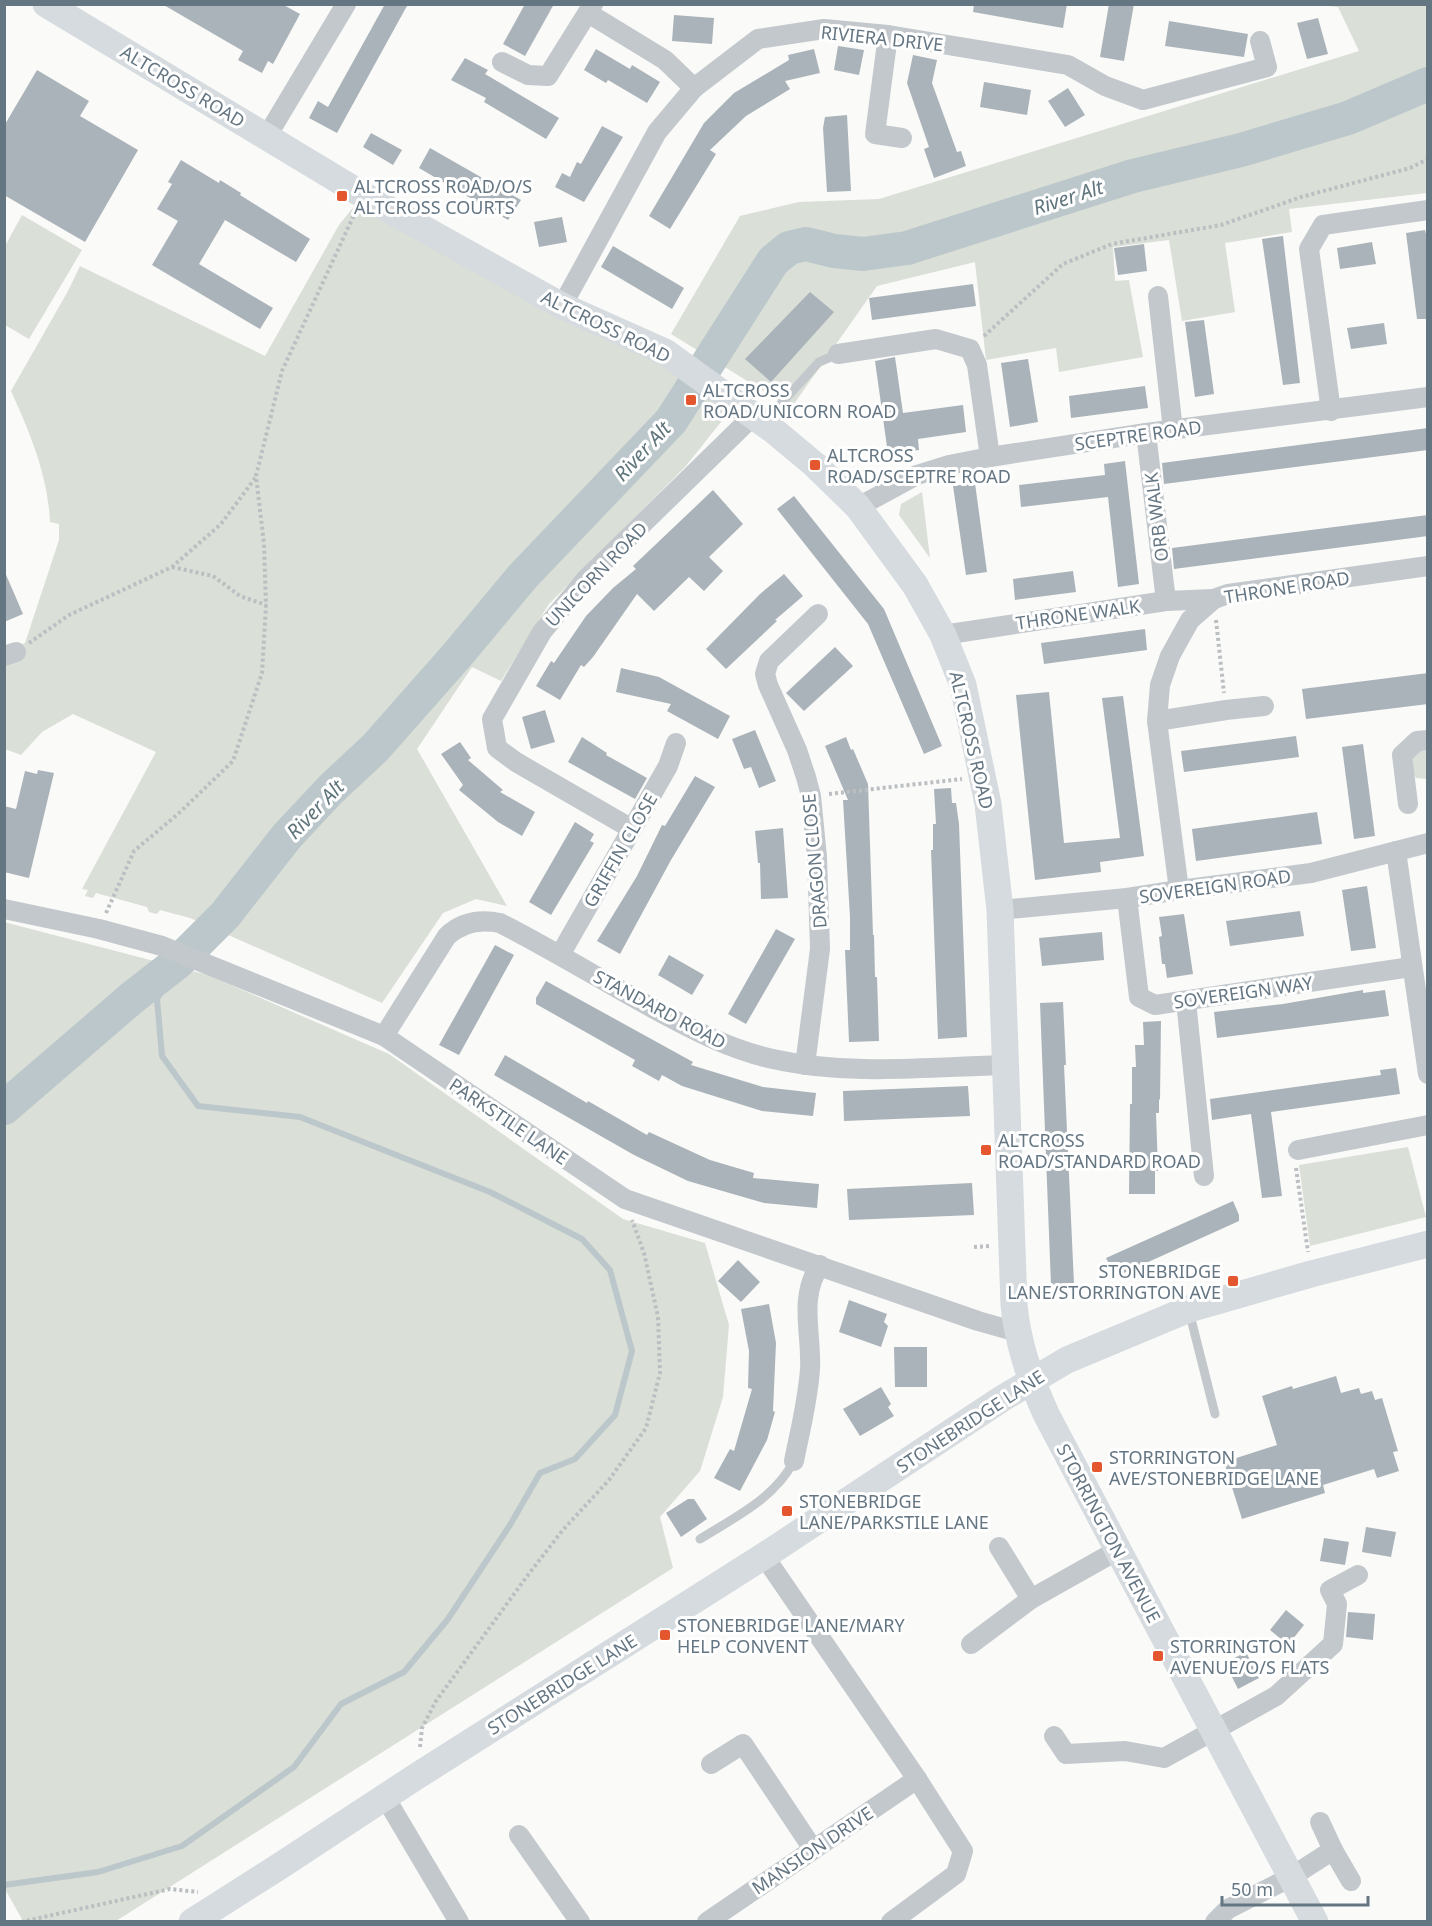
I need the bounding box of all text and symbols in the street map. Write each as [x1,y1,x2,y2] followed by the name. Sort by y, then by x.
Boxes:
[820,20,944,56] street label: RIVIERA DRIVE
[116,39,250,133] street label: ALTCROSS ROAD
[1030,173,1108,221] water label: River Alt
[354,174,532,219] place label: ALTCROSS ROAD/O/S ALTCROSS COURTS
[335,189,349,203] marker: ALTCROSS ROAD/O/S ALTCROSS COURTS
[537,284,675,368] street label: ALTCROSS ROAD
[703,378,896,423] place label: ALTCROSS ROAD/UNICORN ROAD
[684,393,698,407] marker: ALTCROSS ROAD/UNICORN ROAD
[608,414,677,487] water label: River Alt
[1073,414,1203,456] street label: SCEPTRE ROAD
[827,443,1011,488] place label: ALTCROSS ROAD/SCEPTRE ROAD
[808,458,822,472] marker: ALTCROSS ROAD/SCEPTRE ROAD
[1139,470,1173,563] street label: ORB WALK
[540,516,652,632] street label: UNICORN ROAD
[1223,565,1351,609] street label: THRONE ROAD
[1014,593,1142,635] street label: THRONE WALK
[944,669,1000,811] street label: ALTCROSS ROAD
[280,773,351,844] water label: River Alt
[578,789,662,911] street label: GRIFFIN CLOSE
[796,793,832,929] street label: DRAGON CLOSE
[1138,863,1292,909] street label: SOVEREIGN ROAD
[590,964,730,1054] street label: STANDARD ROAD
[1172,970,1315,1014] street label: SOVEREIGN WAY
[445,1072,573,1170] street label: PARKSTILE LANE
[998,1128,1201,1173] place label: ALTCROSS ROAD/STANDARD ROAD
[979,1143,993,1157] marker: ALTCROSS ROAD/STANDARD ROAD
[1007,1259,1221,1304] place label: STONEBRIDGE LANE/STORRINGTON AVE
[1226,1274,1240,1288] marker: STONEBRIDGE LANE/STORRINGTON AVE
[891,1364,1049,1478] street label: STONEBRIDGE LANE
[1052,1439,1166,1627] street label: STORRINGTON AVENUE
[1109,1445,1319,1490] place label: STORRINGTON AVE/STONEBRIDGE LANE
[1090,1460,1104,1474] marker: STORRINGTON AVE/STONEBRIDGE LANE
[799,1489,989,1534] place label: STONEBRIDGE LANE/PARKSTILE LANE
[780,1504,794,1518] marker: STONEBRIDGE LANE/PARKSTILE LANE
[677,1613,906,1658] place label: STONEBRIDGE LANE/MARY HELP CONVENT
[483,1628,641,1740] street label: STONEBRIDGE LANE
[658,1628,672,1642] marker: STONEBRIDGE LANE/MARY HELP CONVENT
[1170,1634,1329,1679] place label: STORRINGTON AVENUE/O/S FLATS
[1151,1649,1165,1663] marker: STORRINGTON AVENUE/O/S FLATS
[747,1801,877,1899] street label: MANSION DRIVE
[1222,1869,1368,1907] scale bar
[1231,1877,1273,1901] text: 50 m

